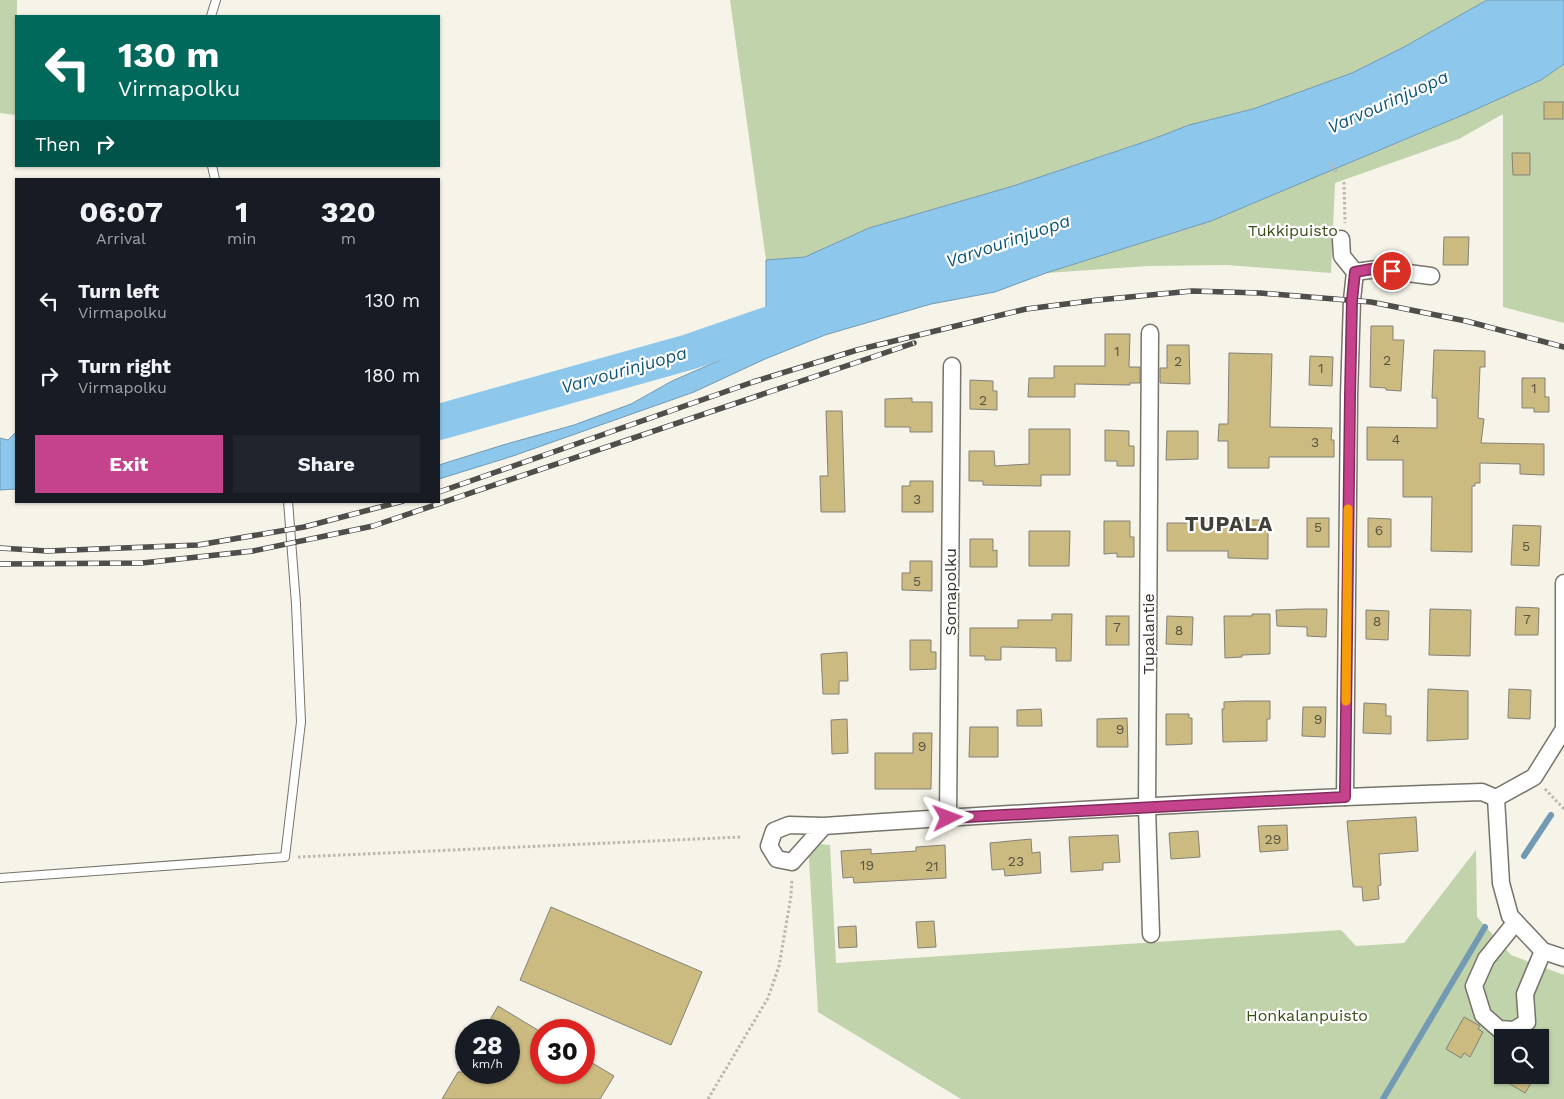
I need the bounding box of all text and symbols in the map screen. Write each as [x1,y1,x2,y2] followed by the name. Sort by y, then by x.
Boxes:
[118,34,219,76] text: 130 m
[35,35,100,100] icon: left
[1324,66,1451,138] water label: Varvourinjuopa
[118,76,240,101] text: Virmapolku
[91,130,119,158] icon: right
[35,133,81,156] text: Then
[79,194,163,229] text: 06:07
[235,194,248,229] text: 1
[321,194,376,229] text: 320
[943,209,1073,272] water label: Varvourinjuopa
[1248,221,1338,240] park label: Tukkipuisto
[96,229,146,248] text: Arrival
[227,229,257,248] text: min
[341,229,356,248] text: m
[1371,250,1413,292] pin
[1378,257,1406,285] icon: arrive
[78,280,159,303] text: Turn left
[35,287,63,315] icon: left
[365,289,420,312] text: 130 m
[78,303,167,322] text: Virmapolku
[558,342,689,398] water label: Varvourinjuopa
[1114,343,1120,359] house number: 1
[1383,352,1391,368] house number: 2
[1174,353,1182,369] house number: 2
[78,355,171,378] text: Turn right
[1318,360,1324,376] house number: 1
[35,362,63,390] icon: right
[364,364,420,387] text: 180 m
[78,378,167,397] text: Virmapolku
[1531,380,1537,396] house number: 1
[979,392,987,408] house number: 2
[1392,431,1400,447] house number: 4
[1311,434,1319,450] house number: 3
[35,435,223,493] button: Exit
[233,435,420,493] button: Share
[913,491,921,507] house number: 3
[1185,511,1273,536] district label: TUPALA
[1314,519,1322,535] house number: 5
[1375,522,1383,538] house number: 6
[1522,538,1530,554] house number: 5
[941,548,960,636] street label: Somapolku
[913,573,921,589] house number: 5
[1139,593,1158,675] street label: Tupalantie
[1523,611,1531,627] house number: 7
[1373,613,1381,629] house number: 8
[1113,619,1121,635] house number: 7
[1175,622,1183,638] house number: 8
[1314,711,1322,727] house number: 9
[1116,721,1124,737] house number: 9
[918,738,926,754] house number: 9
[921,791,973,843] position arrow
[1265,831,1281,847] house number: 29
[1008,853,1024,869] house number: 23
[860,857,874,873] house number: 19
[925,858,939,874] house number: 21
[1246,1006,1368,1025] park label: Honkalanpuisto
[530,1019,595,1084] speed limit sign: 30
[1494,1029,1549,1084] map controls
[1494,1029,1549,1084] button: search
[472,1031,503,1060] text: 28
[472,1057,503,1071] text: km/h

